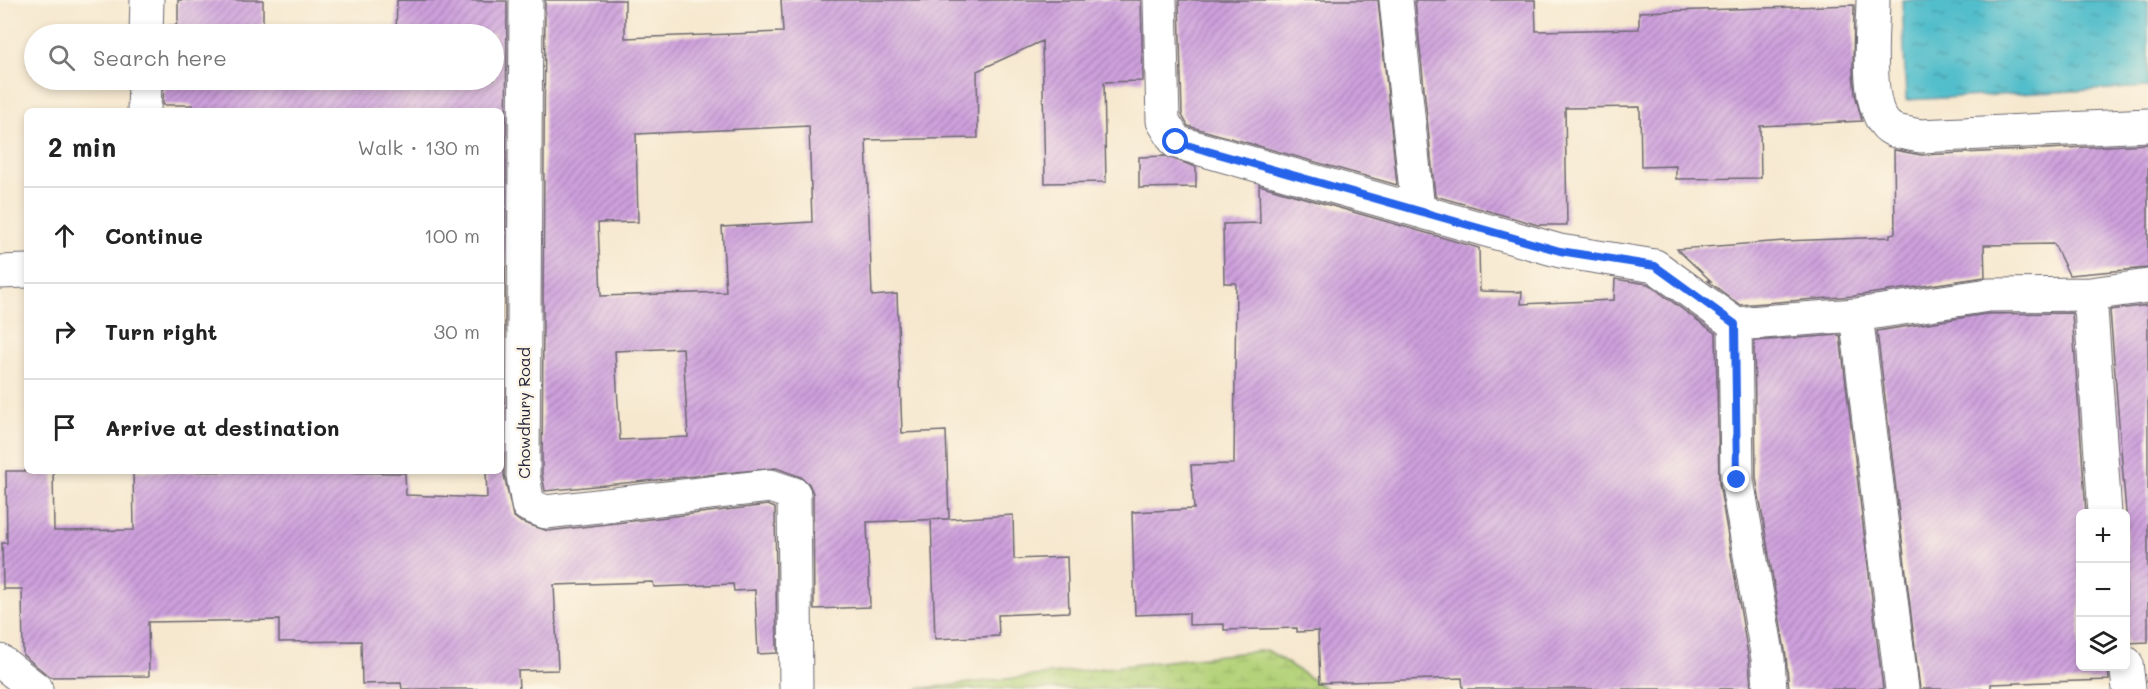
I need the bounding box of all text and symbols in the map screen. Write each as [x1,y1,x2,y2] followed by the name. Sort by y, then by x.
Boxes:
[24,24,504,90] search box
[45,41,78,74] icon: search
[93,43,227,72] text: Search here
[1162,128,1188,154] route start
[48,130,116,164] text: 2 min
[357,134,480,160] text: Walk · 130 m
[48,219,81,252] icon: ahead
[105,221,203,250] text: Continue
[424,222,480,248] text: 100 m
[48,315,81,348] icon: right
[105,317,217,346] text: Turn right
[434,318,480,344] text: 30 m
[513,347,534,479] street label: Chowdhury Road
[48,411,81,444] icon: arrive
[105,413,340,442] text: Arrive at destination
[1723,466,1749,492] route end
[2076,509,2130,671] map controls
[2076,509,2130,563] button: +
[2076,563,2130,617] button: −
[2076,617,2130,671] button: layers

